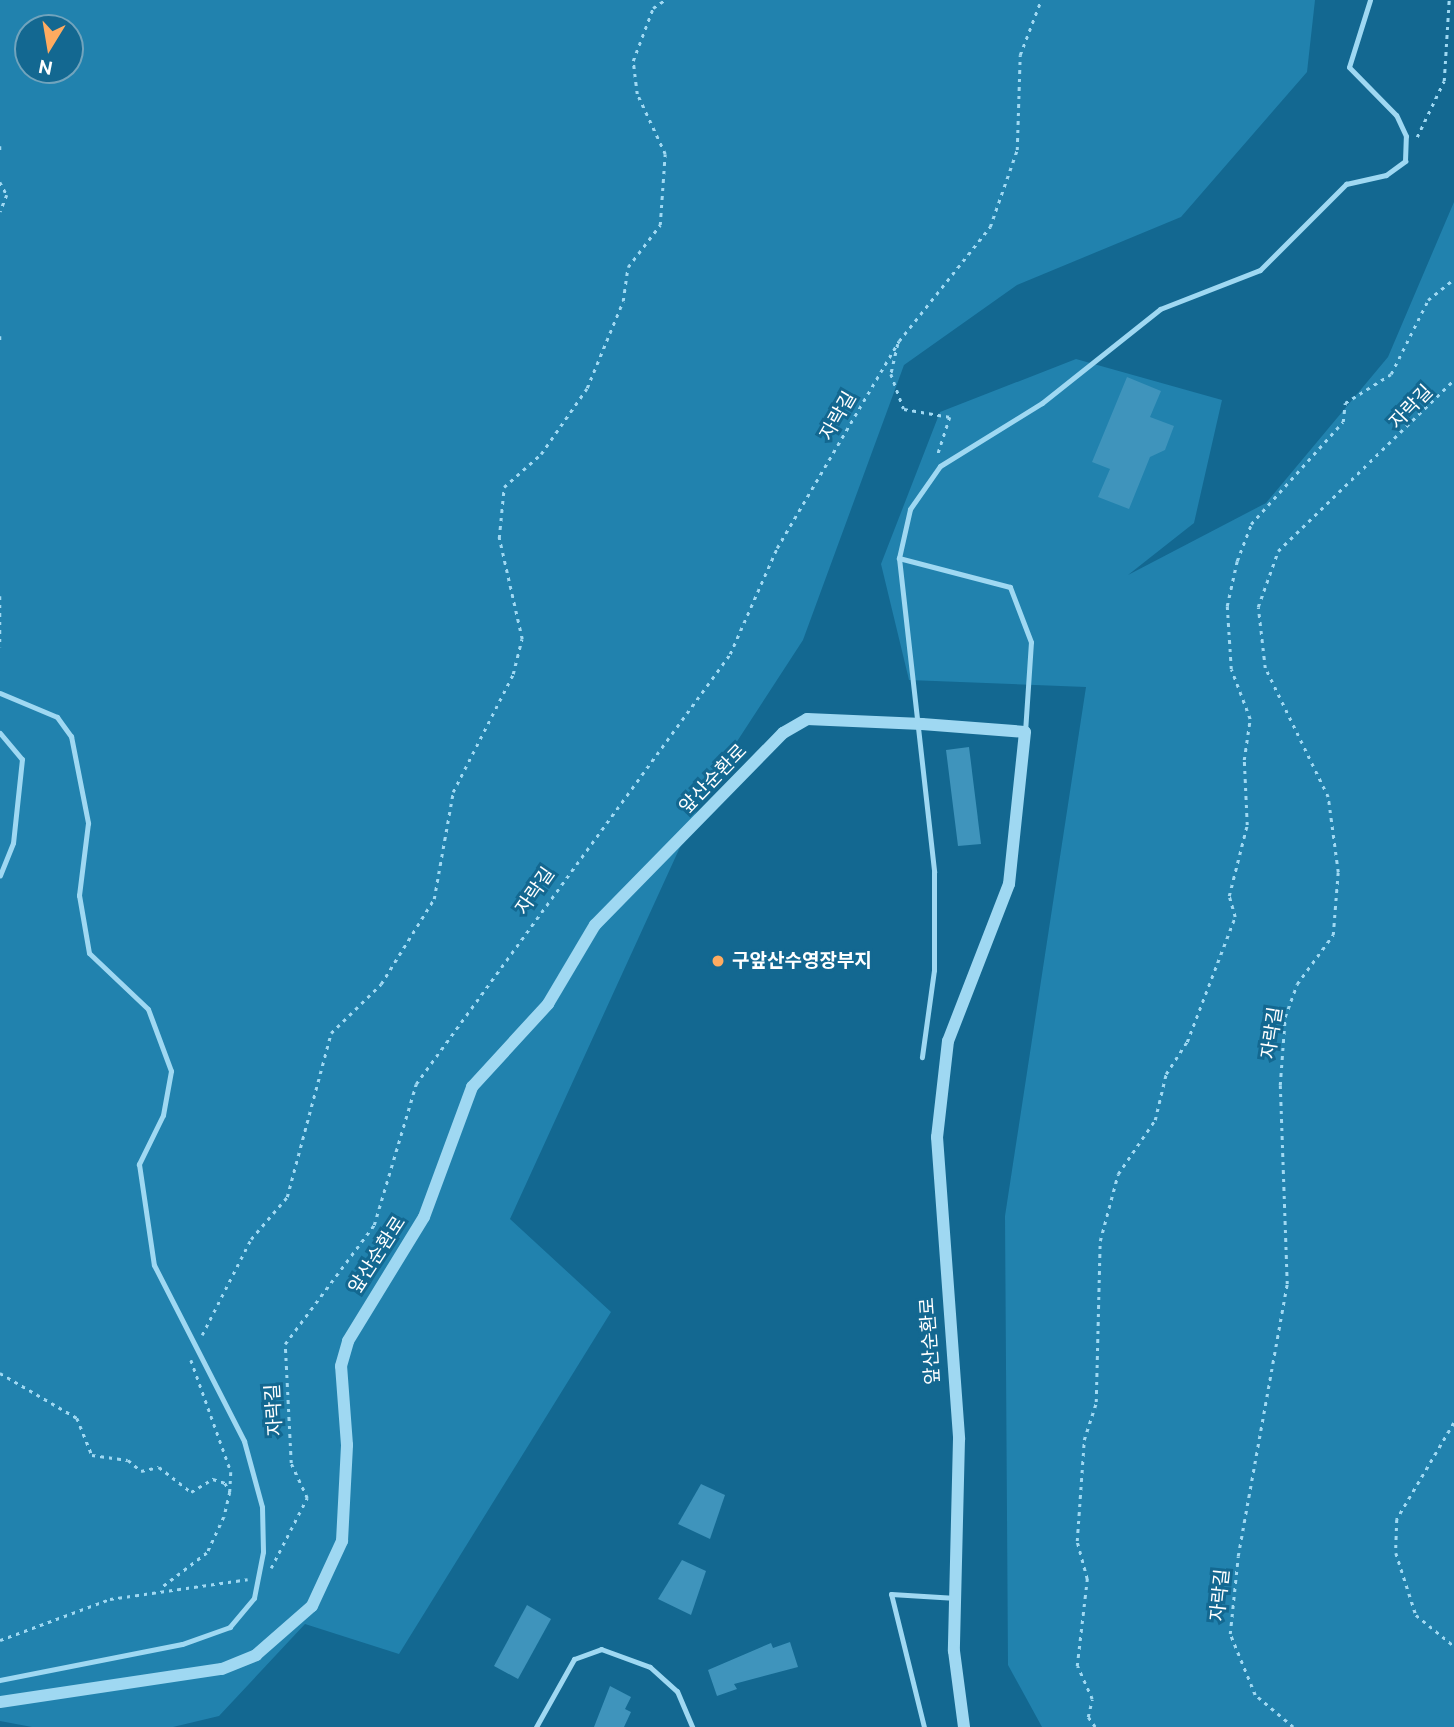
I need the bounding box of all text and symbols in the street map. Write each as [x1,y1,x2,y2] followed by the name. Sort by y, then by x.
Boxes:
[14,14,84,84] north arrow
[36,55,54,80] text: N
[1385,380,1437,434] street label: 자락길
[815,388,861,444] street label: 자락길
[674,740,752,818] street label: 앞산순환로
[511,863,559,919] street label: 자락길
[732,950,872,972] place label: 구앞산수영장부지
[710,953,726,969] marker: 구앞산수영장부지
[1257,1005,1287,1061] street label: 자락길
[344,1212,410,1298] street label: 앞산순환로
[916,1297,944,1385] street label: 앞산순환로
[261,1383,287,1437] street label: 자락길
[1206,1568,1234,1622] street label: 자락길

